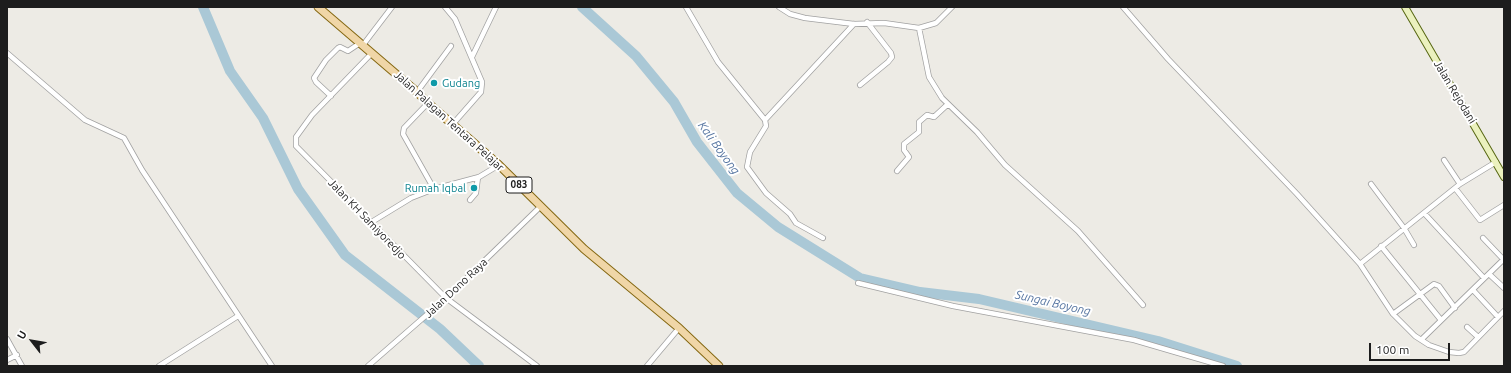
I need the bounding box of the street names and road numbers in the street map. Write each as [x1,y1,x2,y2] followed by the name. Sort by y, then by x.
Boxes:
[1431,58,1479,126] street label: Jalan Rejodani
[391,68,507,174] street label: Jalan Palagan Tentara Pelajar
[325,176,409,262] street label: Jalan KH Samiyoredjo
[506,177,532,193] road number: 083
[422,255,490,321] street label: Jalan Dono Raya

